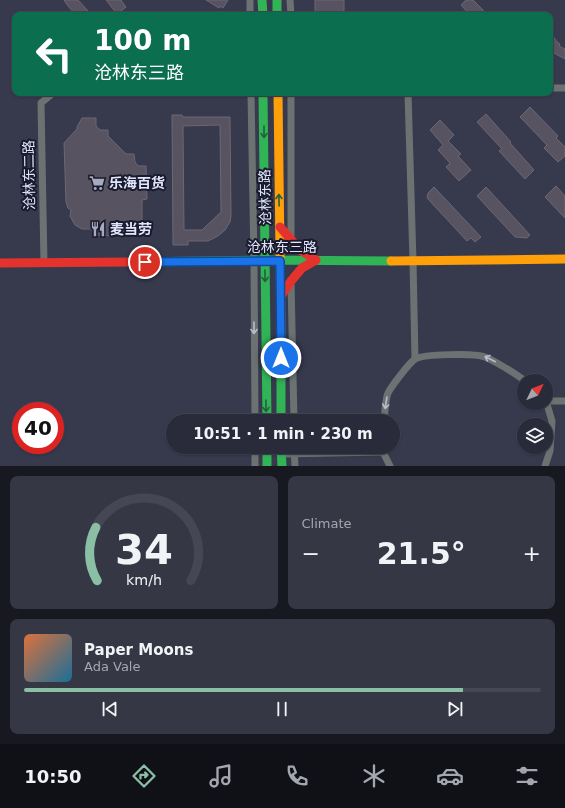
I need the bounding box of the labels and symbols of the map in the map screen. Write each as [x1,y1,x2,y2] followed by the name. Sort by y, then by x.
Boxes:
[260,125,267,138] one-way arrow
[20,140,38,210] street label: 沧林东二路
[257,169,273,225] street label: 沧林东路
[88,174,106,192] supermarket icon: 乐海百货
[109,175,165,191] place label: 乐海百货
[275,194,283,207] one-way arrow
[89,220,107,238] restaurant icon: 麦当劳
[110,221,152,237] place label: 麦当劳
[247,239,317,255] street label: 沧林东三路
[128,245,162,279] pin
[261,269,269,282] one-way arrow
[250,321,258,334] one-way arrow
[260,337,302,379] position arrow
[484,355,496,363] one-way arrow
[517,374,553,410] north arrow
[382,396,390,409] one-way arrow
[263,399,270,412] one-way arrow
[12,402,64,454] speed limit sign: 40

